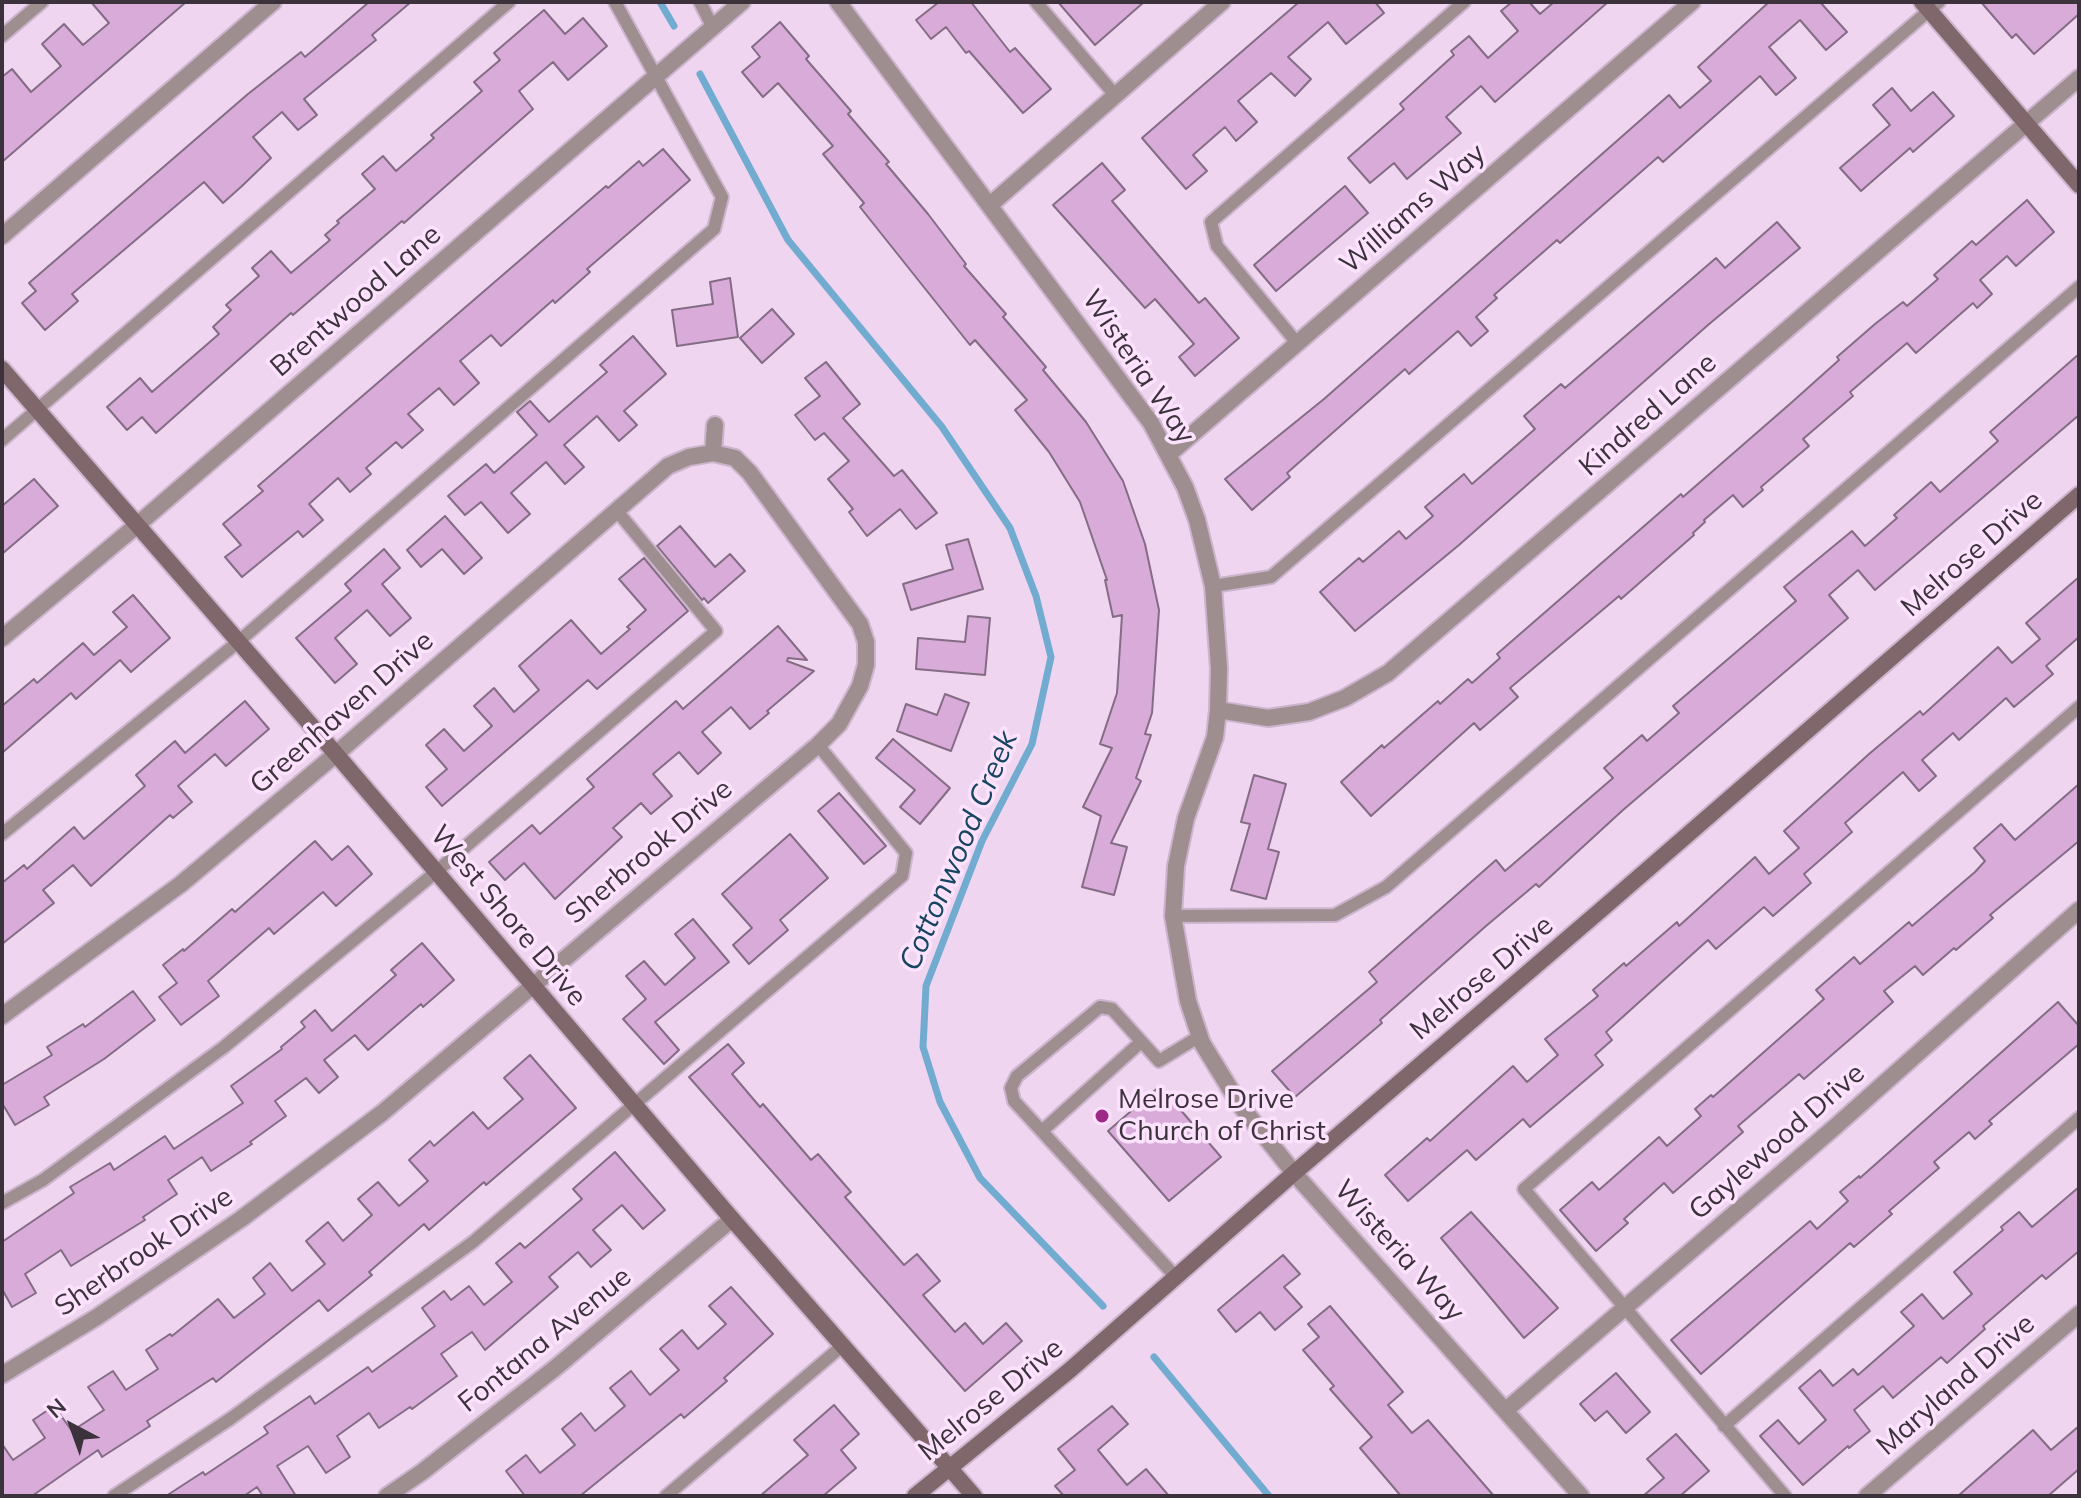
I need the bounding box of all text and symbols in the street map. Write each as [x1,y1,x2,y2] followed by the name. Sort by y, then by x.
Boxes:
[1334,137,1492,281] street label: Williams Way
[264,218,448,384] street label: Brentwood Lane
[1074,284,1202,450] street label: Wisteria Way
[1573,346,1723,484] street label: Kindred Lane
[1895,484,2049,624] street label: Melrose Drive
[244,624,440,802] street label: Greenhaven Drive
[892,726,1026,976] water label: Cottonwood Creek
[559,772,739,932] street label: Sherbrook Drive
[423,819,593,1013] street label: West Shore Drive
[1404,909,1560,1047] street label: Melrose Drive
[1682,1057,1872,1227] street label: Gaylewood Drive
[1118,1083,1326,1149] place label: Melrose Drive Church of Christ
[1093,1107,1111,1125] marker: Melrose Drive Church of Christ
[1327,1173,1471,1329] street label: Wisteria Way
[49,1180,239,1324] street label: Sherbrook Drive
[452,1260,638,1420] street label: Fontana Avenue
[1870,1307,2042,1463] street label: Maryland Drive
[912,1332,1070,1468] street label: Melrose Drive
[32,1386,112,1466] north arrow
[41,1392,72,1424] text: N

